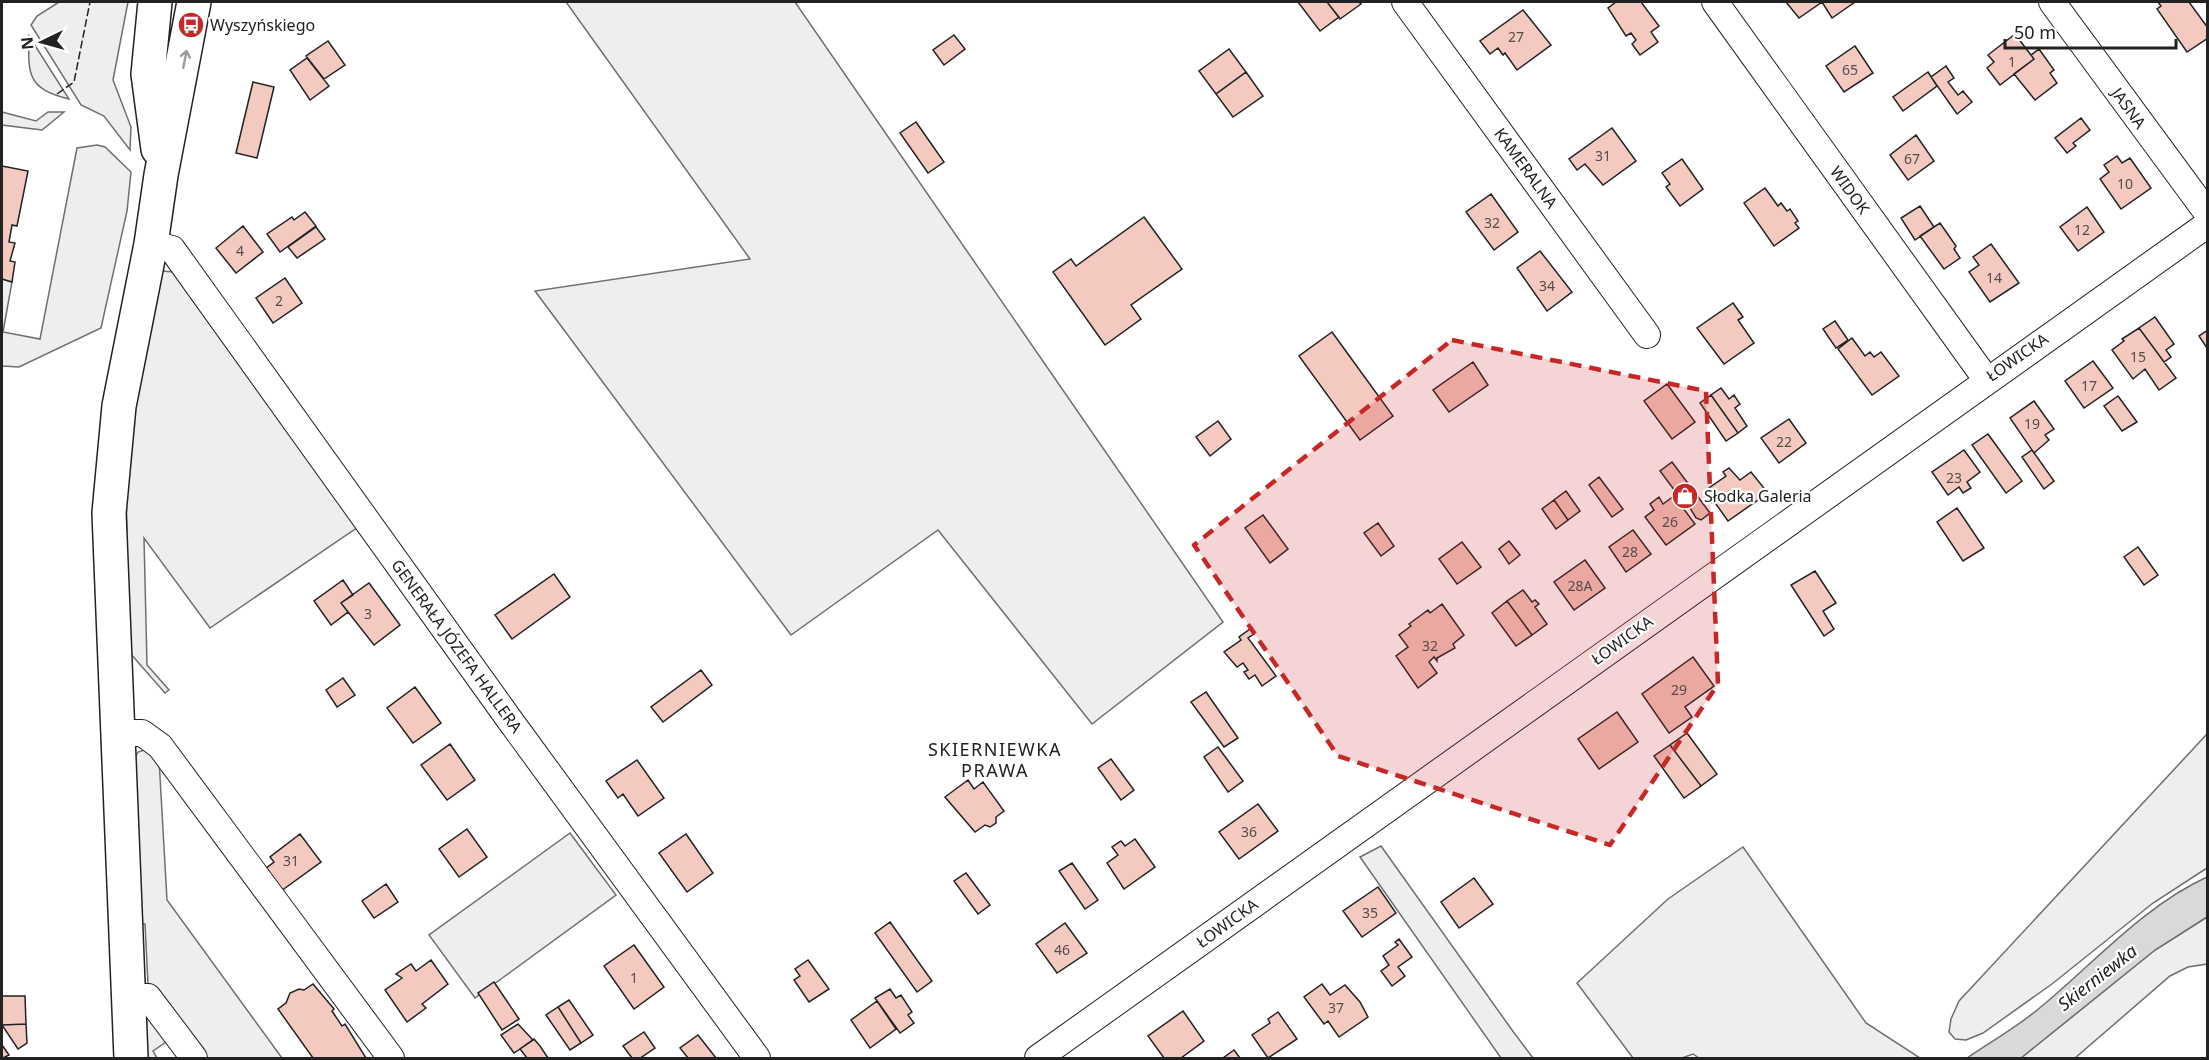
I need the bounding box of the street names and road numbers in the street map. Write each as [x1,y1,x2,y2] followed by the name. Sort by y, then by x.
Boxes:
[2105,81,2152,134] street label: JASNA
[1489,123,1563,213] street label: KAMERALNA
[1825,162,1875,219] street label: WIDOK
[1982,327,2053,386] street label: ŁOWICKA
[387,555,528,738] street label: GENERAŁA JÓZEFA HALLERA
[1587,610,1658,670] street label: ŁOWICKA
[1192,893,1263,953] street label: ŁOWICKA

